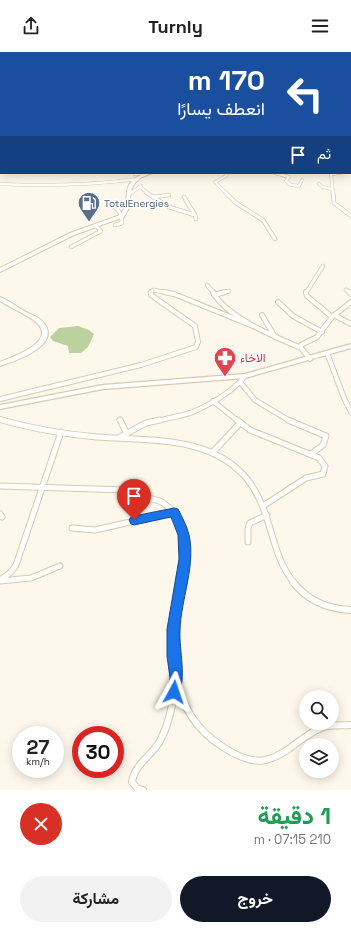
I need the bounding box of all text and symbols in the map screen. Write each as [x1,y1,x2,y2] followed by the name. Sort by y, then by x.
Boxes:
[20,15,42,37] icon: share
[148,15,203,38] text: Turnly
[309,15,331,37] icon: menu
[188,62,265,98] text: 170 m
[279,68,331,120] icon: left
[177,97,265,120] text: انعطف يسارًا
[287,144,309,166] icon: arrive
[317,144,331,163] text: ثم
[76,190,102,223] fuel station icon: TotalEnergies
[104,197,169,210] place label: TotalEnergies
[212,345,238,378] pharmacy icon: الاخاء
[240,350,266,366] place label: الاخاء
[117,479,151,520] pin
[123,485,145,507] icon: arrive
[153,671,195,713] position arrow
[299,690,339,778] map controls
[299,690,339,730] button: search
[72,726,124,778] speed limit sign: 30
[27,734,49,760] text: 27
[299,738,339,778] button: layers
[26,755,50,768] text: km/h
[257,800,331,831] text: 1 دقيقة
[20,803,62,845] button: close
[254,831,331,848] text: 210 m · 07:15
[20,876,172,922] button: مشاركة
[180,876,331,922] button: خروج

